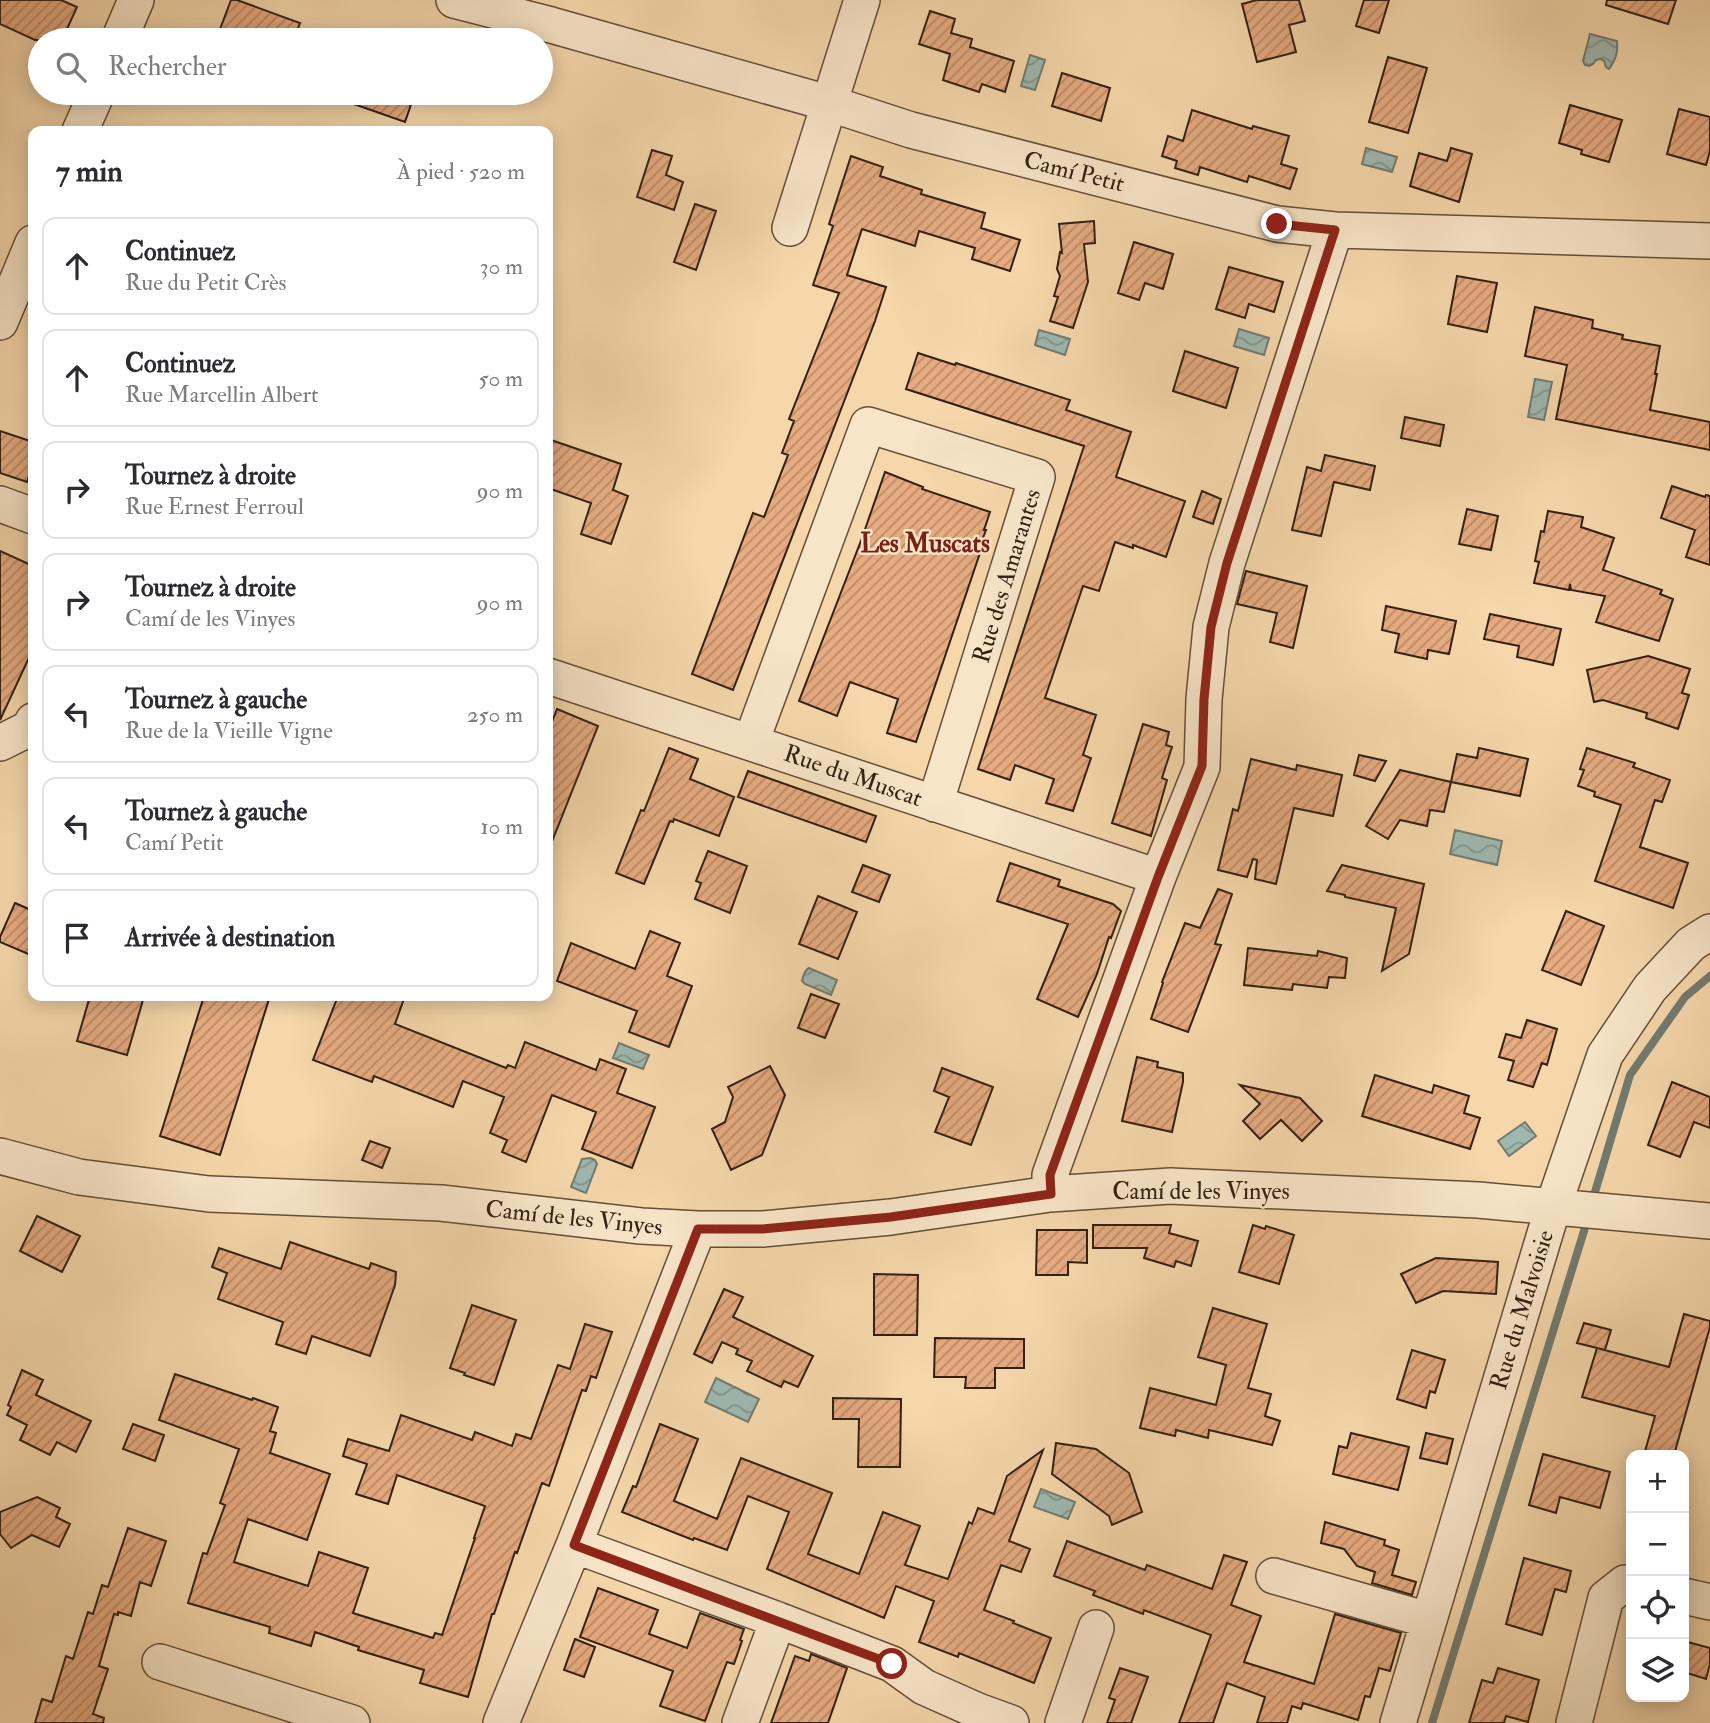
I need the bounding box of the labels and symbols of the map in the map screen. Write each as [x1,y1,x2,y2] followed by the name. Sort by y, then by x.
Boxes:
[1020,145,1128,200] street label: Camí Petit
[1261,208,1292,239] route end
[966,485,1048,667] street label: Rue des Amarantes
[860,528,990,560] district label: Les Muscats
[780,738,927,814] street label: Rue du Muscat
[1112,1176,1290,1207] street label: Camí de les Vinyes
[484,1193,664,1243] street label: Camí de les Vinyes
[1483,1226,1561,1394] street label: Rue du Malvoisie
[876,1648,907,1679] route start

